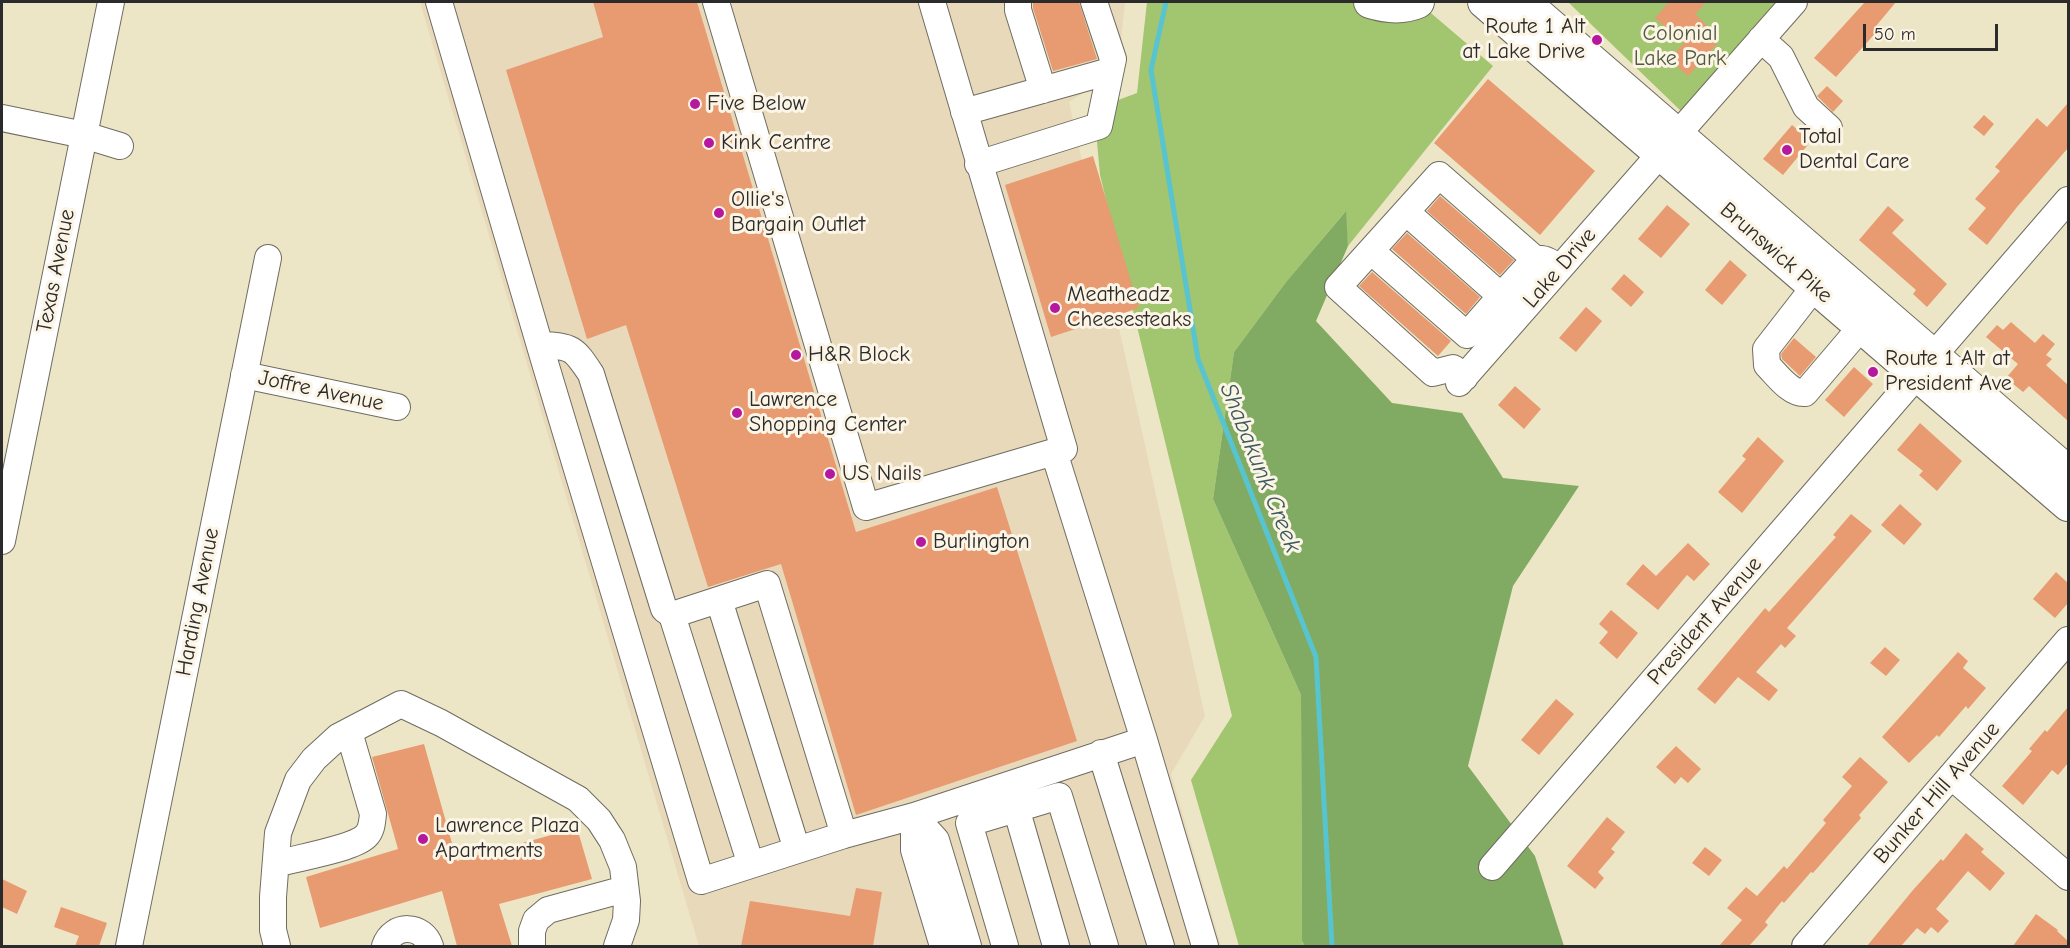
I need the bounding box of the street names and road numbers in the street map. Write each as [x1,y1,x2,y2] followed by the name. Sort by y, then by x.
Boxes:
[1714,197,1838,309] street label: Brunswick Pike
[31,207,81,335] street label: Texas Avenue
[1518,222,1602,314] street label: Lake Drive
[256,365,386,417] street label: Joffre Avenue
[171,526,225,678] street label: Harding Avenue
[1642,551,1768,691] street label: President Avenue
[1868,717,2006,869] street label: Bunker Hill Avenue

